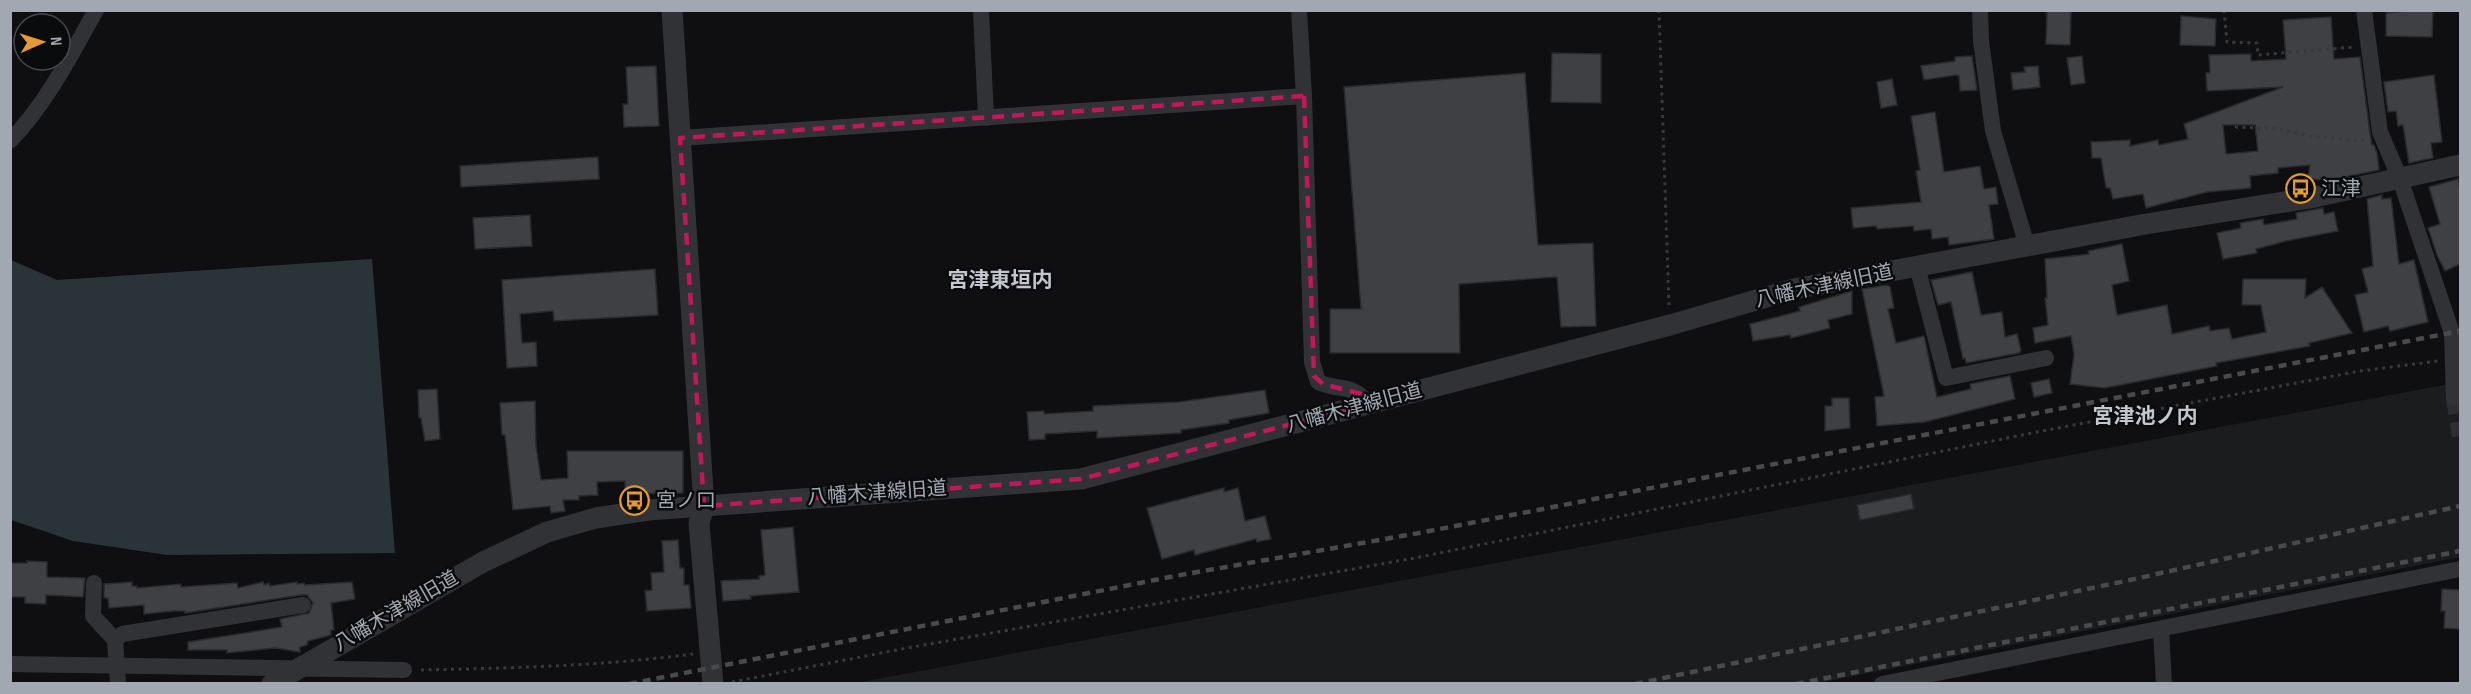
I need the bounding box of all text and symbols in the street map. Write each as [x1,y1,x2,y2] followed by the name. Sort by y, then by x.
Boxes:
[12,12,72,72] north arrow
[46,37,65,46] text: N
[2284,173,2316,205] bus stop icon: 江津
[2321,177,2361,201] place label: 江津
[1753,260,1895,312] street label: 八幡木津線旧道
[948,268,1053,293] district label: 宮津東垣内
[1283,378,1425,438] street label: 八幡木津線旧道
[2093,404,2198,429] district label: 宮津池ノ内
[806,476,948,510] street label: 八幡木津線旧道
[619,485,651,517] bus stop icon: 宮ノ口
[656,489,716,513] place label: 宮ノ口
[329,566,463,656] street label: 八幡木津線旧道

